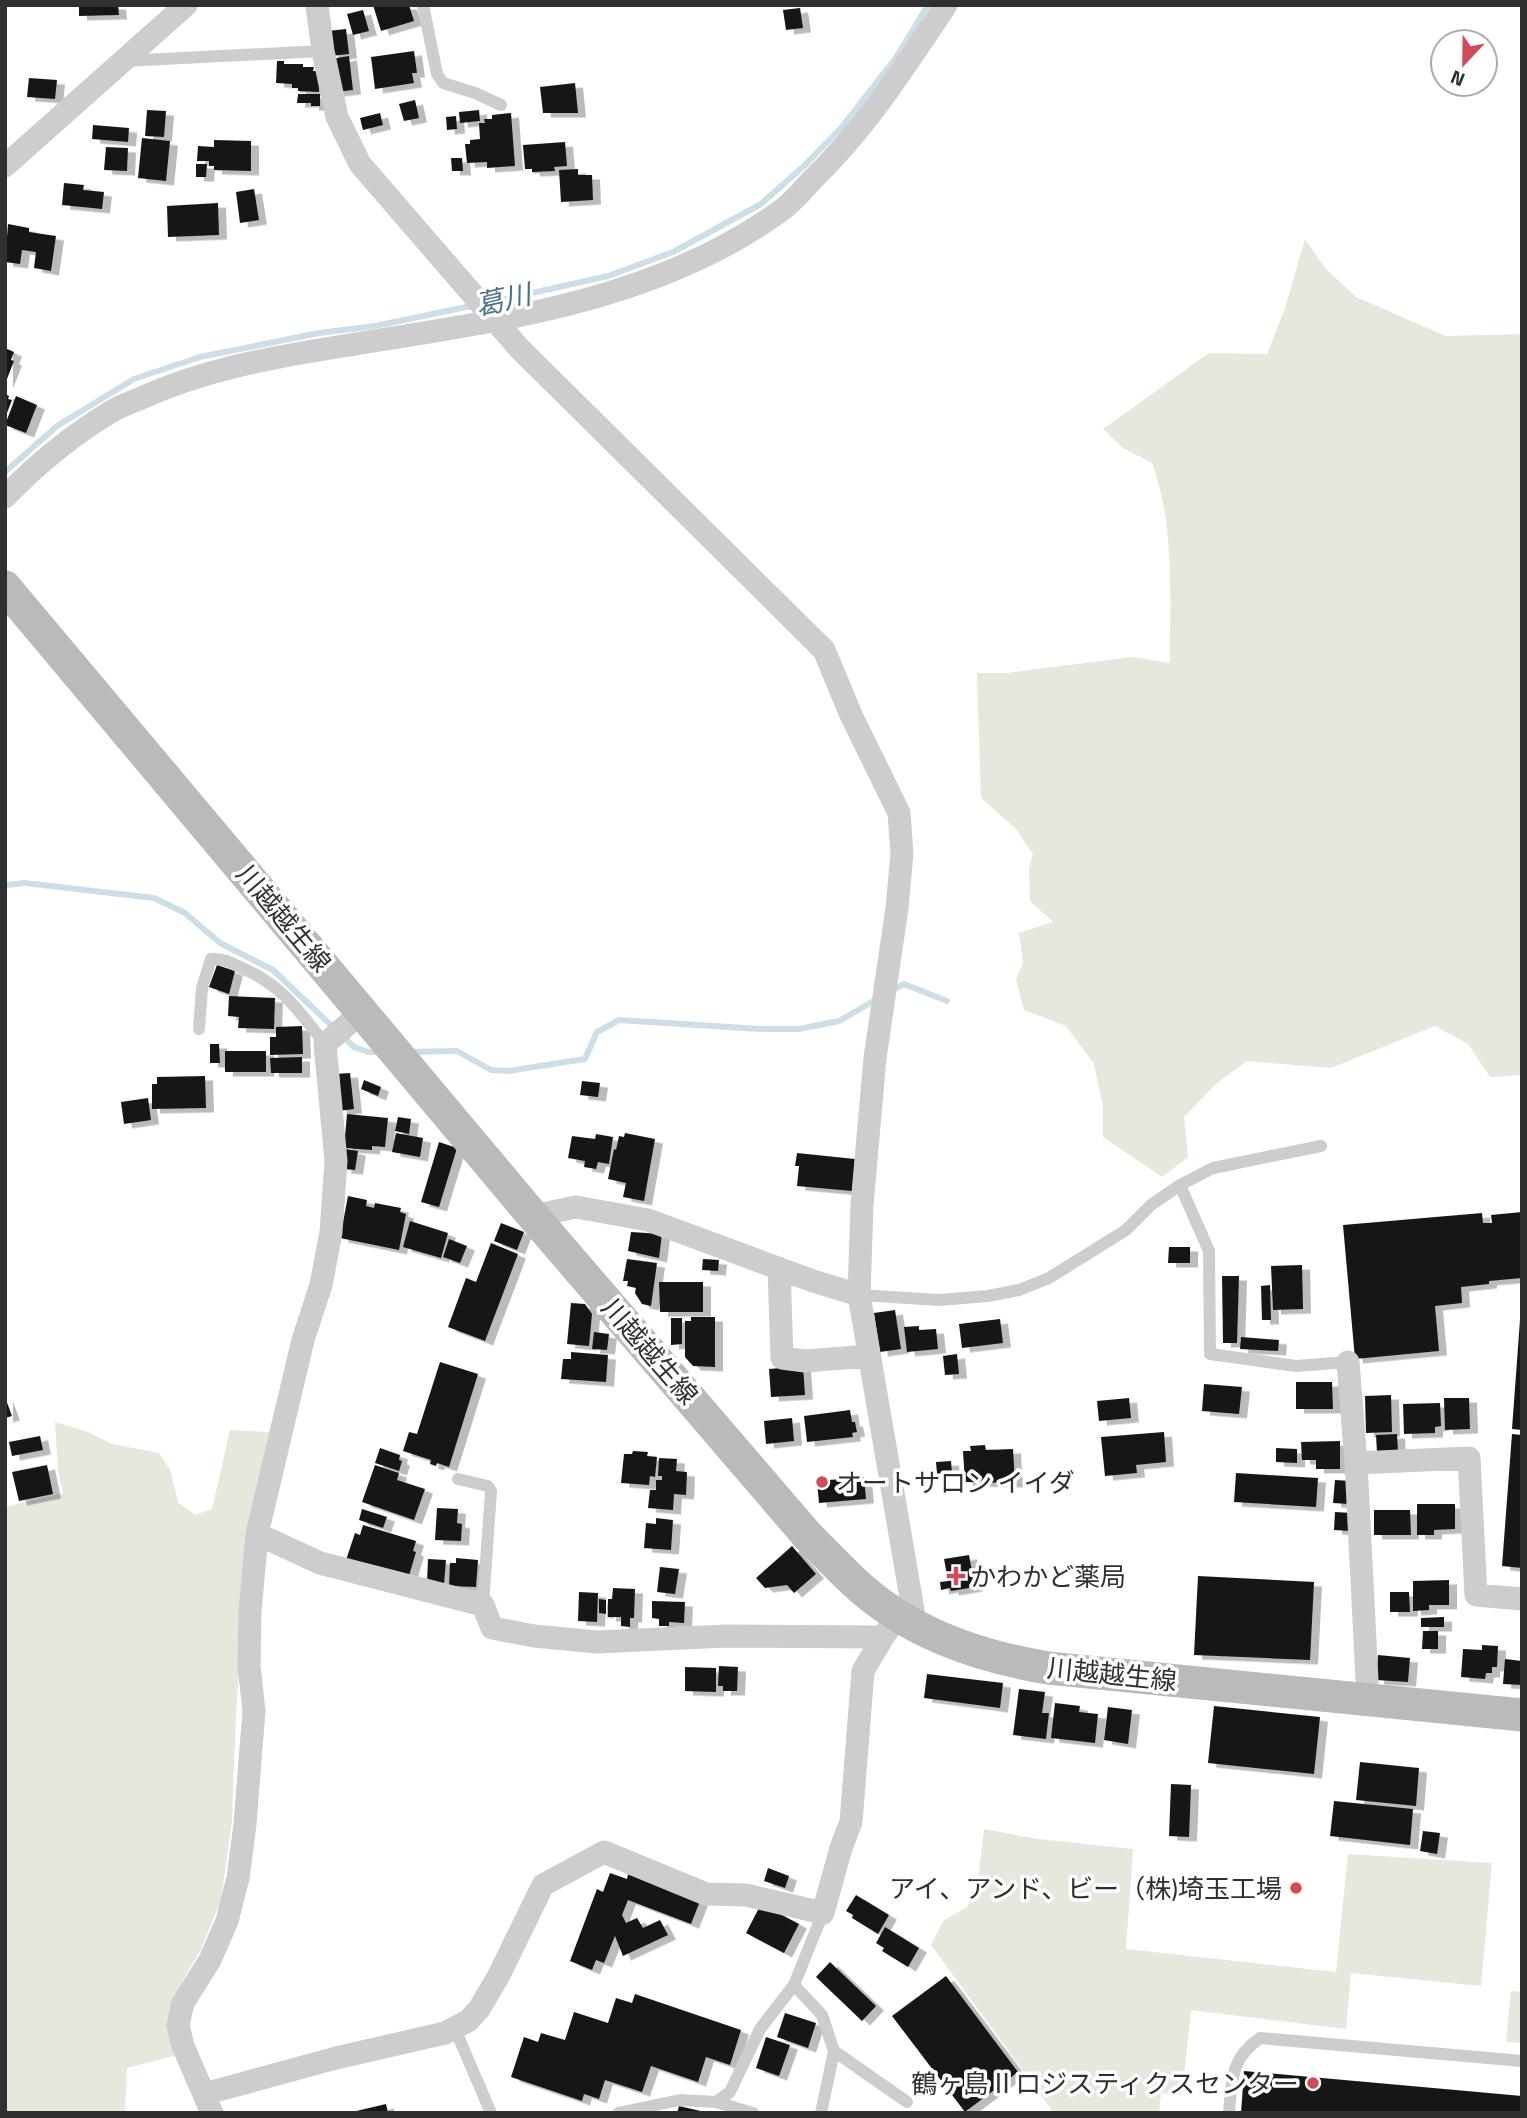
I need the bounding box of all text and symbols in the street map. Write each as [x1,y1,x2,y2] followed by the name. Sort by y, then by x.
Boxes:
[1429,28,1499,98] north arrow
[1446,63,1469,95] text: N
[471,271,538,326] water label: 葛川
[227,856,341,980] street label: 川越越生線
[593,1289,707,1413] street label: 川越越生線
[836,1463,1075,1502] place label: オートサロン イイダ
[814,1474,830,1490] marker: オートサロン イイダ
[970,1557,1126,1596] place label: かわかど薬局
[948,1568,964,1584] marker: かわかど薬局
[1045,1648,1179,1700] street label: 川越越生線
[889,1869,1282,1908] place label: アイ、アンド、ビー（株)埼玉工場
[1288,1880,1304,1896] marker: アイ、アンド、ビー（株)埼玉工場
[911,2064,1299,2103] place label: 鶴ヶ島Ⅱロジスティクスセンター
[1305,2075,1321,2091] marker: 鶴ヶ島Ⅱロジスティクスセンター

